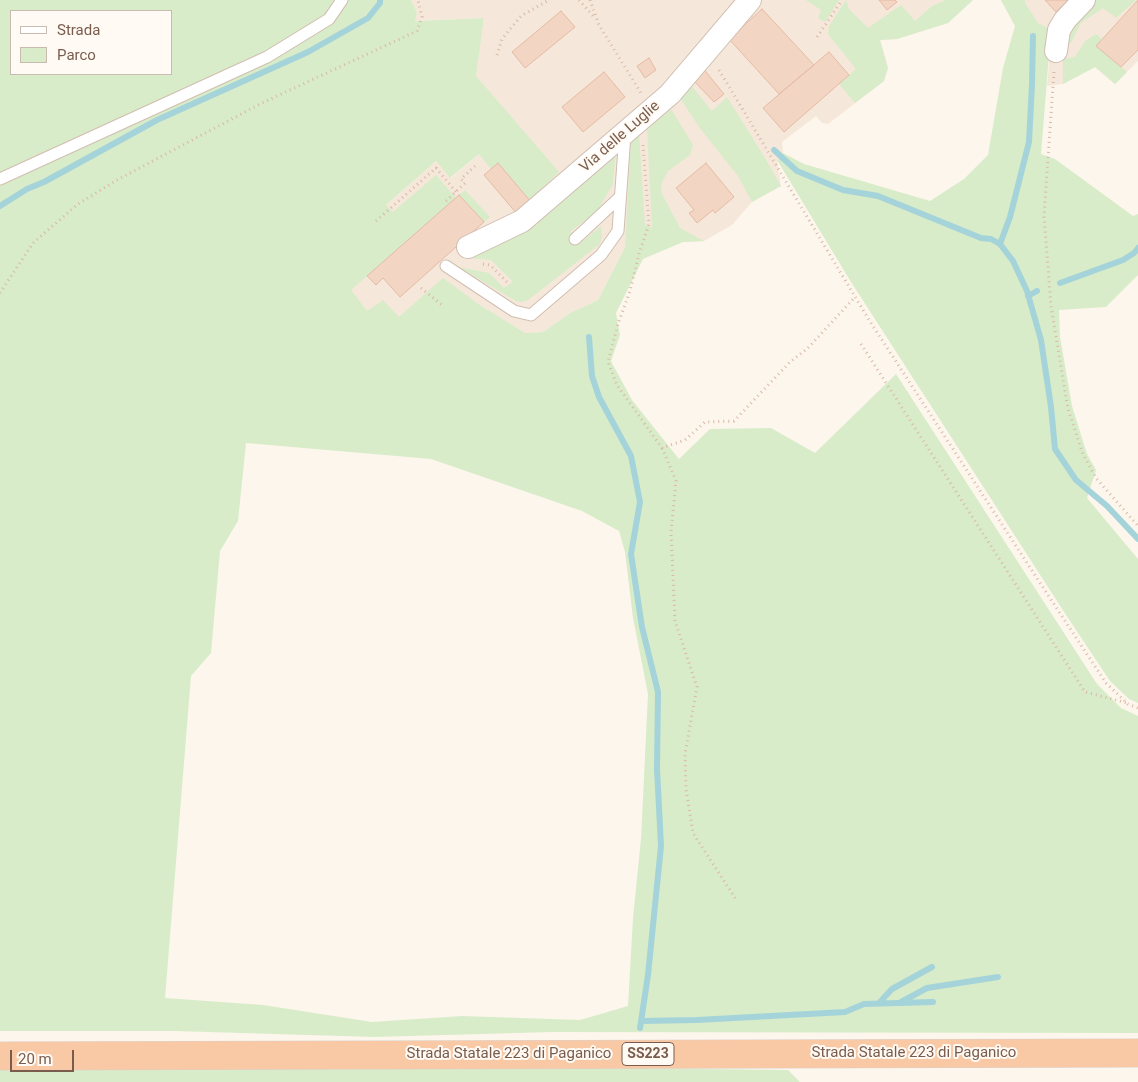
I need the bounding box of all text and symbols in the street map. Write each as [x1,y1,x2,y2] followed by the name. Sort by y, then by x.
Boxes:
[10,10,172,75] legend
[57,21,100,39] text: Strada
[57,46,96,64] text: Parco
[576,97,664,177] street label: Via delle Luglie
[12,1040,76,1072] scale bar
[622,1042,674,1066] road number: SS223
[812,1044,1016,1062] street label: Strada Statale 223 di Paganico
[407,1045,611,1063] street label: Strada Statale 223 di Paganico
[18,1050,52,1068] text: 20 m

